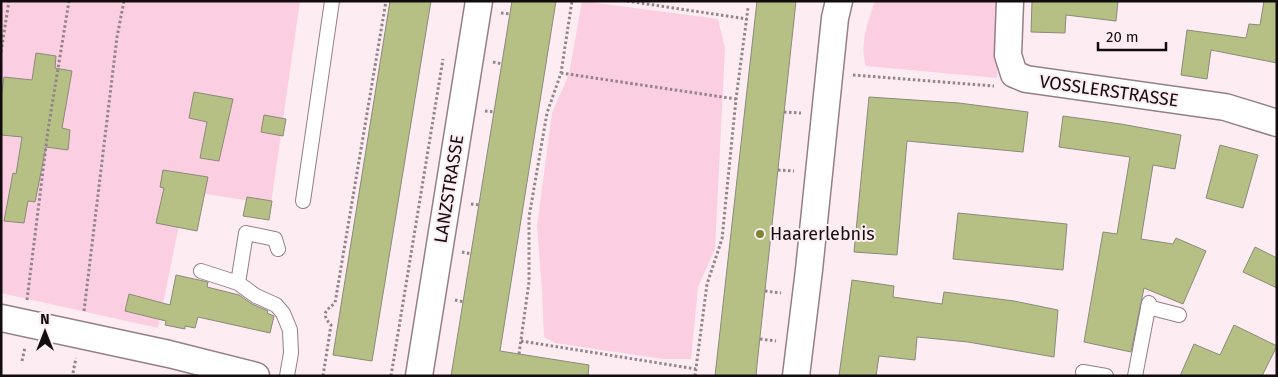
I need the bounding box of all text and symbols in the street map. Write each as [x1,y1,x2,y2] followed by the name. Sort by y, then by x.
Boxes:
[1098,20,1166,52] scale bar
[1106,28,1139,46] text: 20 m
[1038,70,1180,112] street label: VOSSLERSTRASSE
[430,133,468,245] street label: LANZSTRASSE
[770,223,875,245] place label: Haarerlebnis
[754,228,766,240] marker: Haarerlebnis
[20,307,70,357] north arrow
[40,311,50,328] text: N

